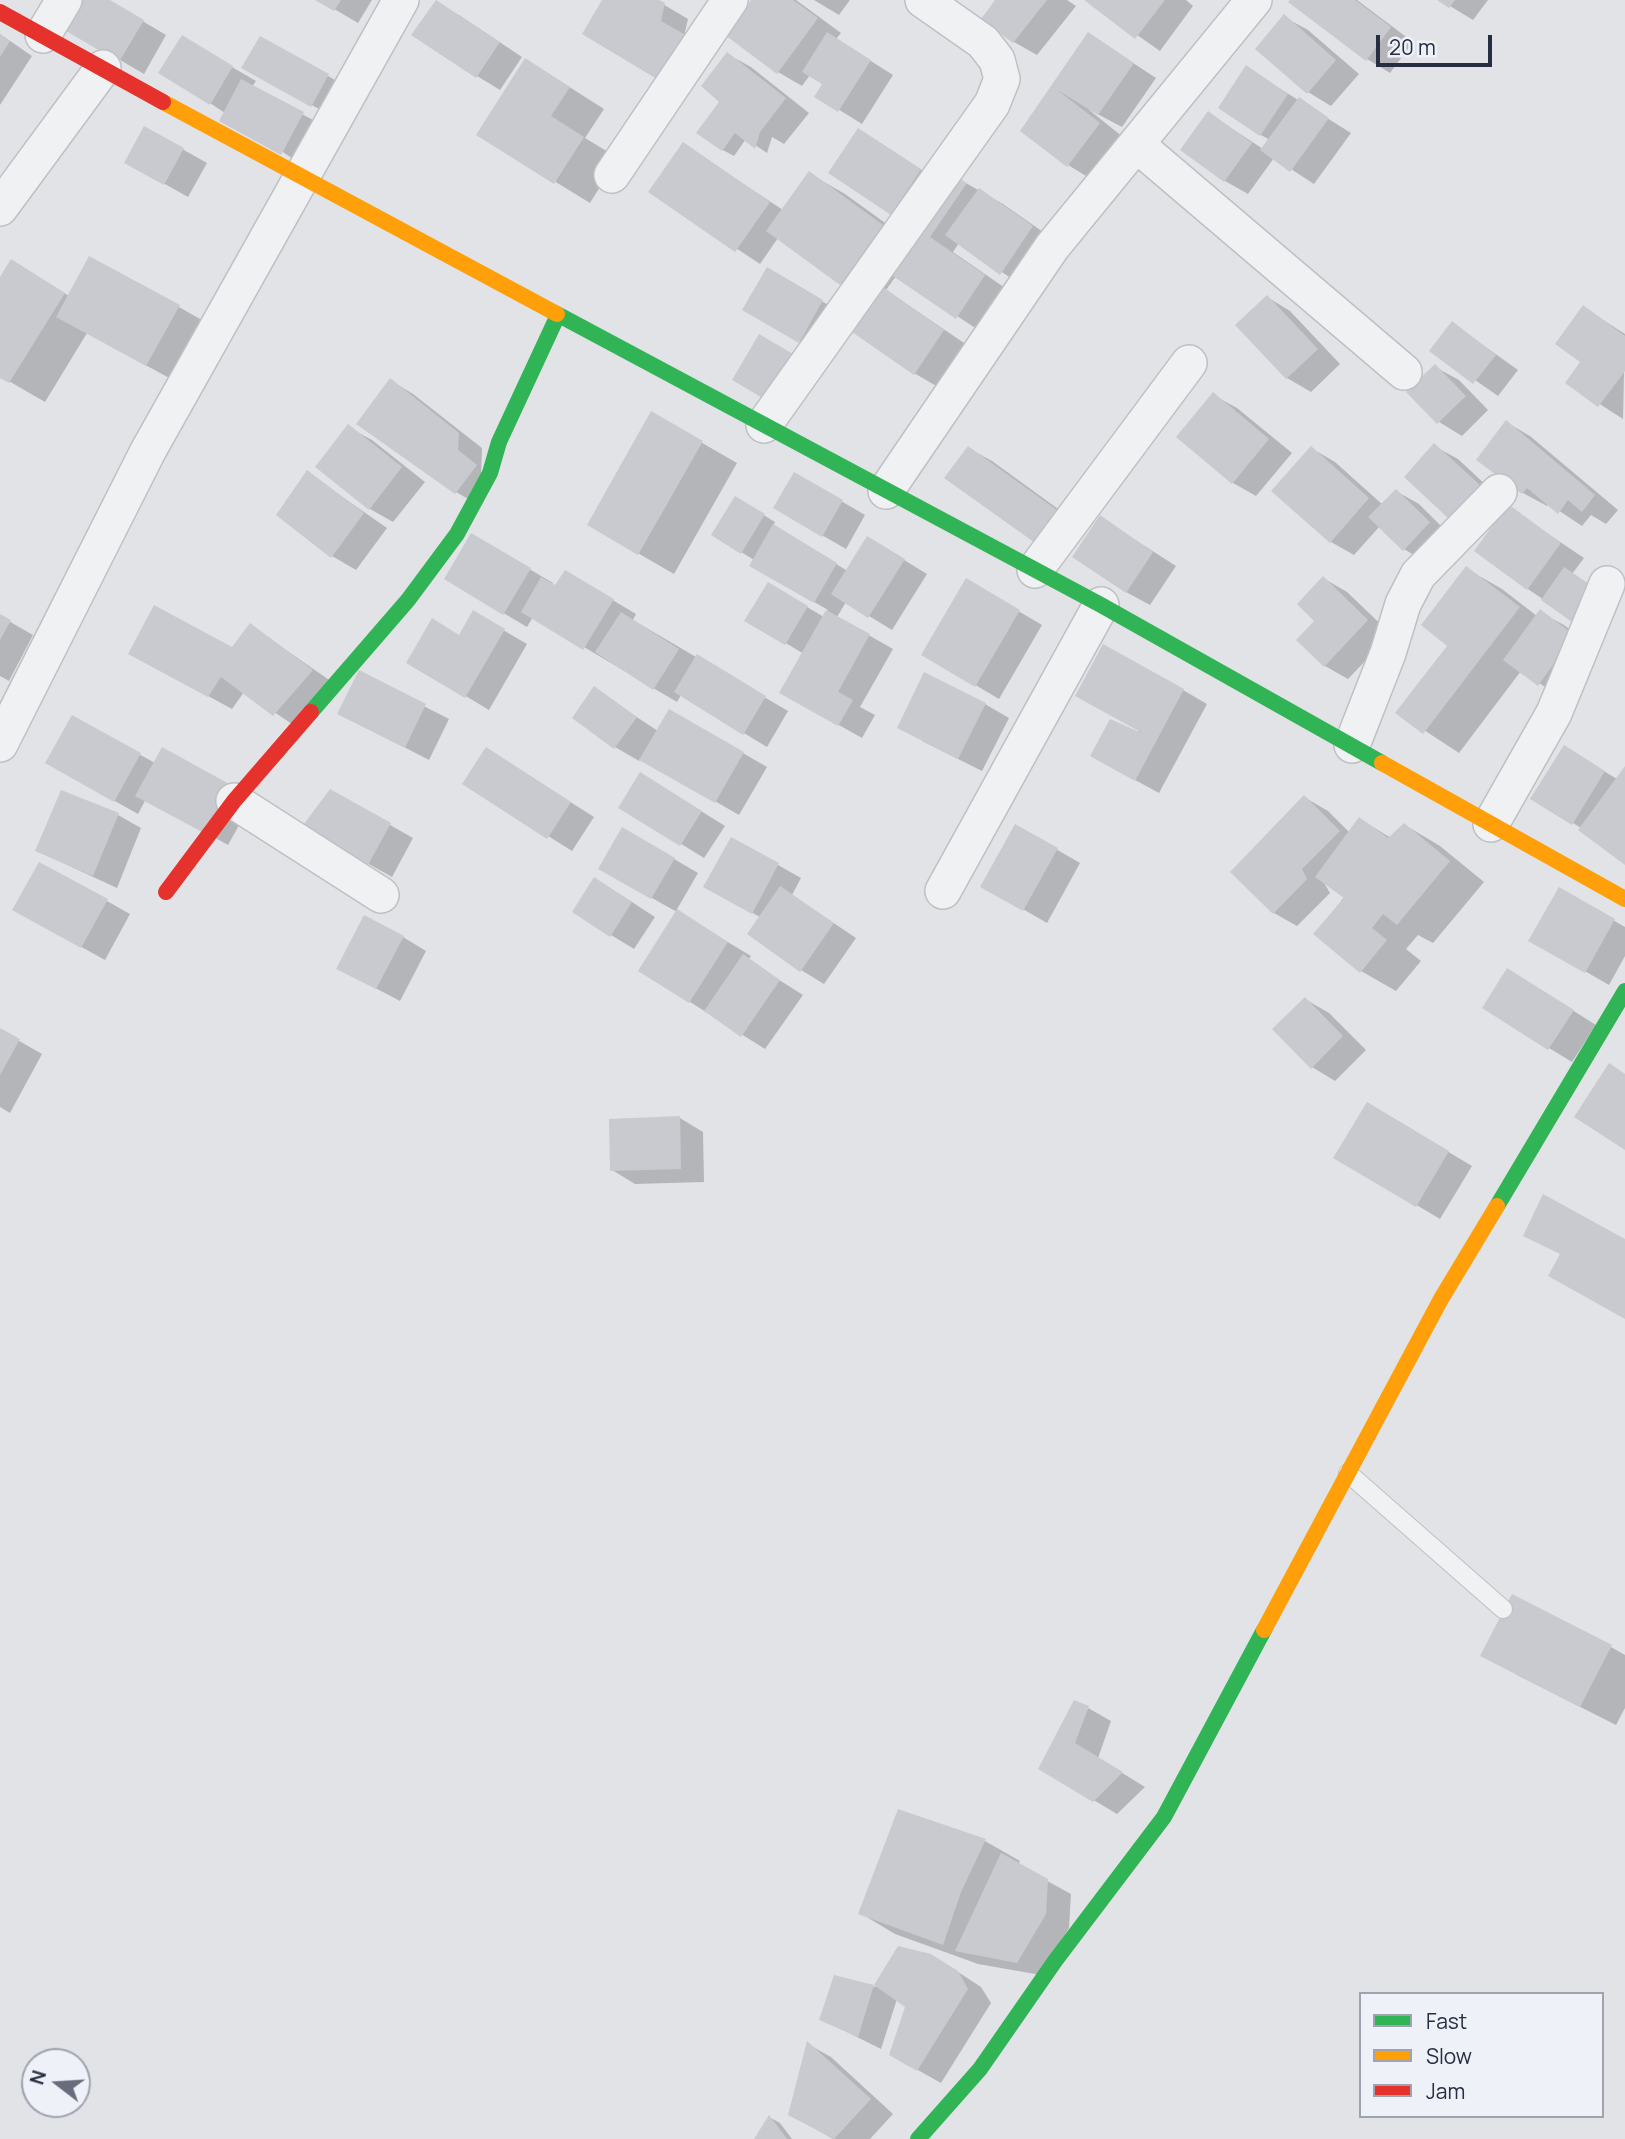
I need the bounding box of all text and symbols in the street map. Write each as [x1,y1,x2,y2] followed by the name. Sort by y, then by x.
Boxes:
[1380,21,1496,65] scale bar
[1389,33,1436,61] text: 20 m
[1359,1992,1604,2118] legend
[1426,2007,1467,2035] text: Fast
[1426,2042,1472,2070] text: Slow
[21,2048,91,2118] north arrow
[23,2067,52,2088] text: N
[1426,2077,1465,2105] text: Jam

